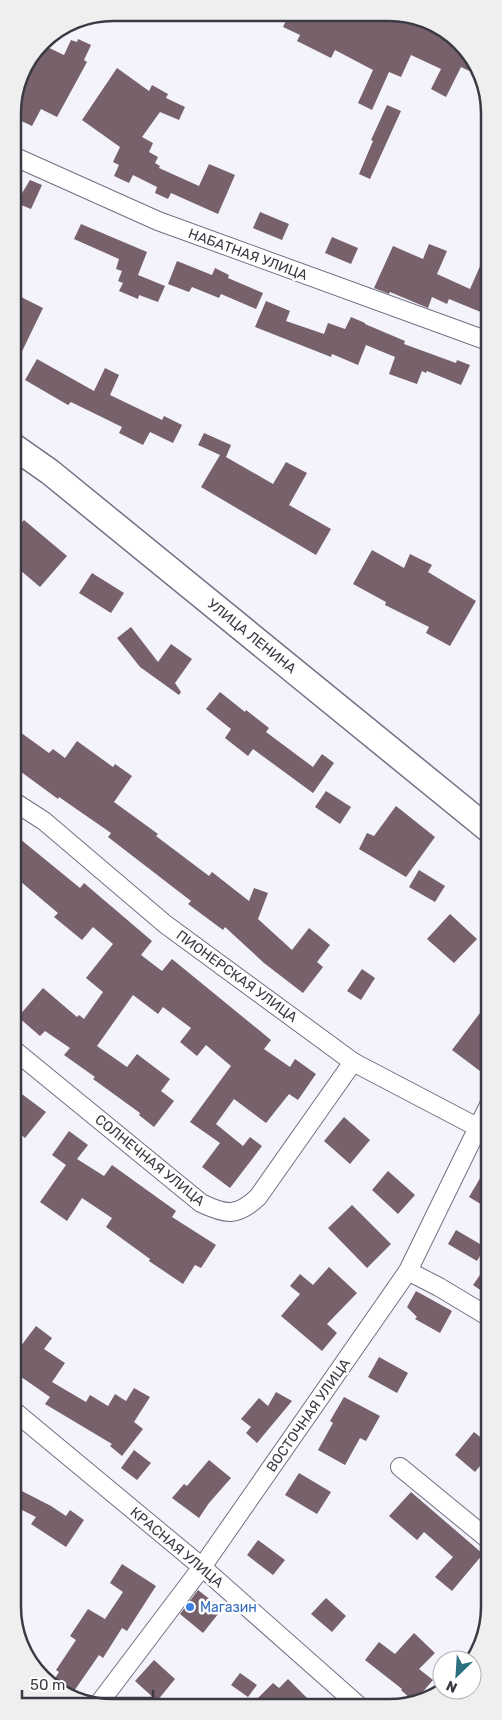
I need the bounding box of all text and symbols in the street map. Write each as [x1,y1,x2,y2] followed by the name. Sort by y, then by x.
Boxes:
[186,225,310,284] street label: НАБАТНАЯ УЛИЦА
[204,595,300,678] street label: УЛИЦА ЛЕНИНА
[173,927,301,1026] street label: ПИОНЕРСКАЯ УЛИЦА
[92,1111,208,1210] street label: СОЛНЕЧНАЯ УЛИЦА
[263,1355,354,1475] street label: ВОСТОЧНАЯ УЛИЦА
[127,1503,227,1592] street label: КРАСНАЯ УЛИЦА
[200,1599,257,1616] place label: Магазин
[184,1601,196,1613] marker: Магазин
[432,1650,482,1700] north arrow
[22,1668,154,1700] scale bar
[30,1676,65,1694] text: 50 m
[444,1676,460,1696] text: N

